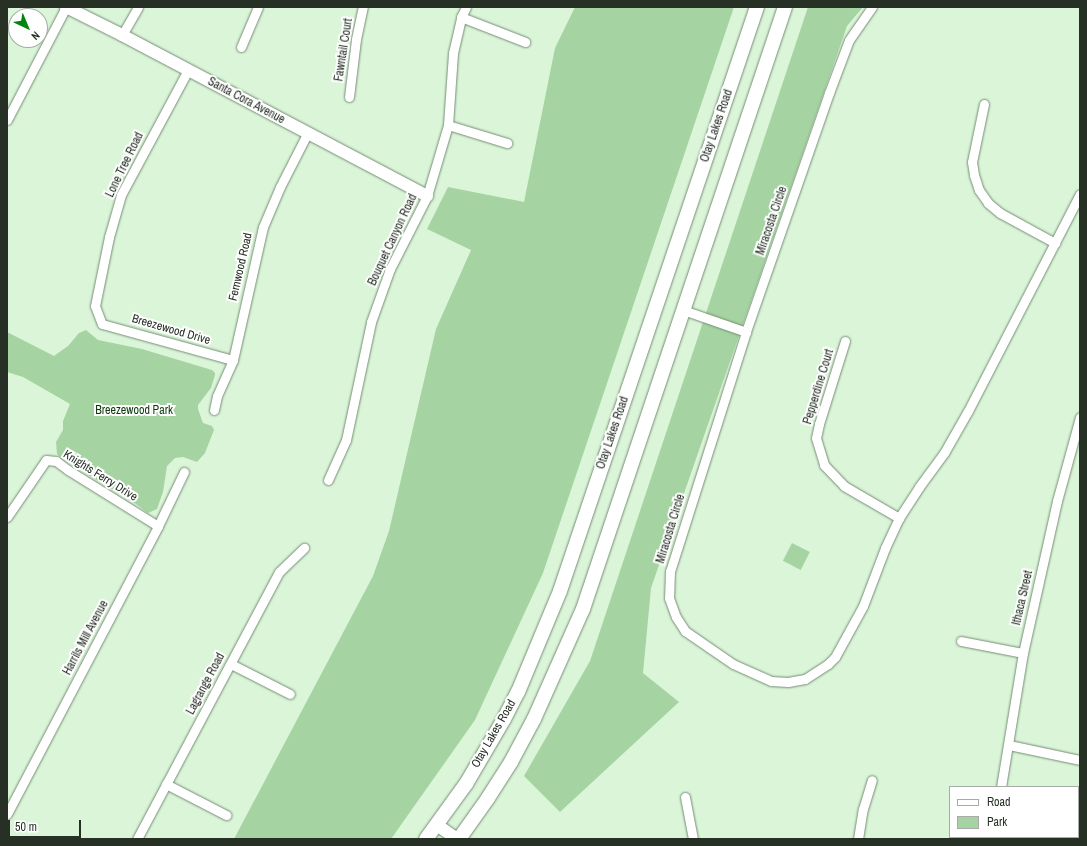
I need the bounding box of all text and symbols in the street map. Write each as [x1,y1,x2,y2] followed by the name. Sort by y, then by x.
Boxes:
[8,8,48,48] north arrow
[332,18,356,82] street label: Fawntail Court
[28,29,43,43] text: N
[205,75,287,127] street label: Santa Cora Avenue
[698,88,736,164] street label: Otay Lakes Road
[103,130,147,200] street label: Lone Tree Road
[754,185,790,257] street label: Miracosta Circle
[365,192,421,288] street label: Bouquet Canyon Road
[226,232,256,302] street label: Fernwood Road
[130,312,212,348] street label: Breezewood Drive
[801,348,837,426] street label: Pepperdine Court
[594,395,632,471] street label: Otay Lakes Road
[95,404,173,418] park label: Breezewood Park
[60,447,140,505] street label: Knights Ferry Drive
[654,493,688,565] street label: Miracosta Circle
[1010,569,1036,627] street label: Ithaca Street
[60,598,112,678] street label: Harrils Mill Avenue
[184,651,228,717] street label: Lagrange Road
[469,697,519,771] street label: Otay Lakes Road
[949,786,1079,838] legend
[987,794,1011,810] text: Road
[10,812,83,838] scale bar
[987,814,1007,830] text: Park
[15,819,37,835] text: 50 m

